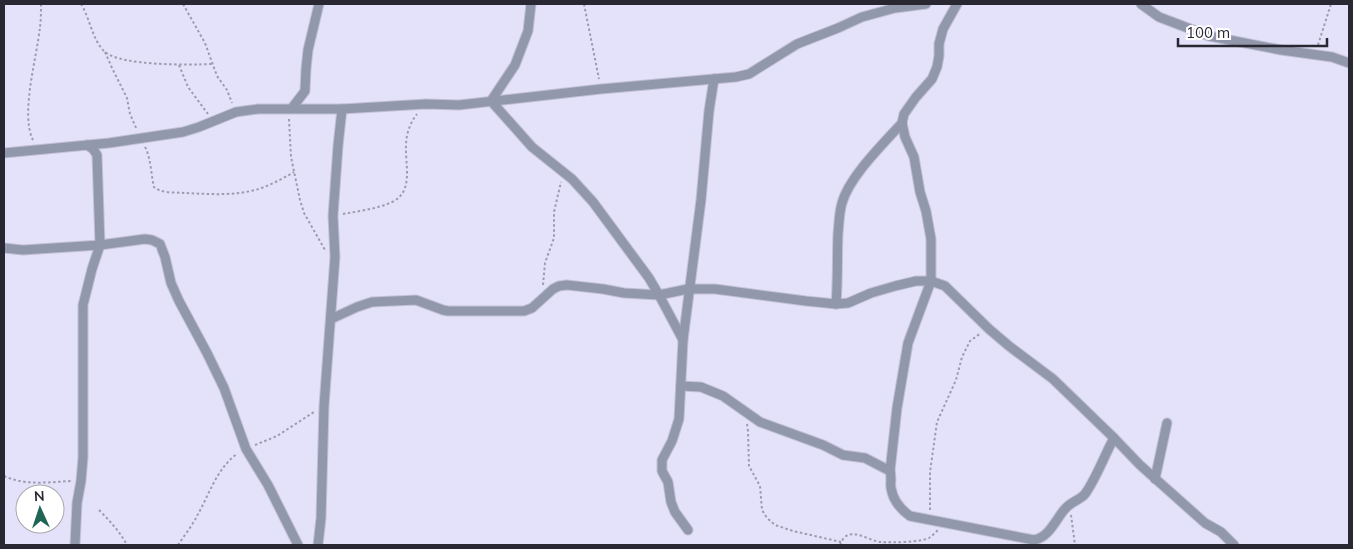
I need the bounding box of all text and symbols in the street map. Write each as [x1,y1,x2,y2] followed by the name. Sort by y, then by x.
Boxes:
[1178,15,1327,47] scale bar
[1186,23,1230,42] text: 100 m
[15,484,65,534] north arrow
[34,487,45,505] text: N

